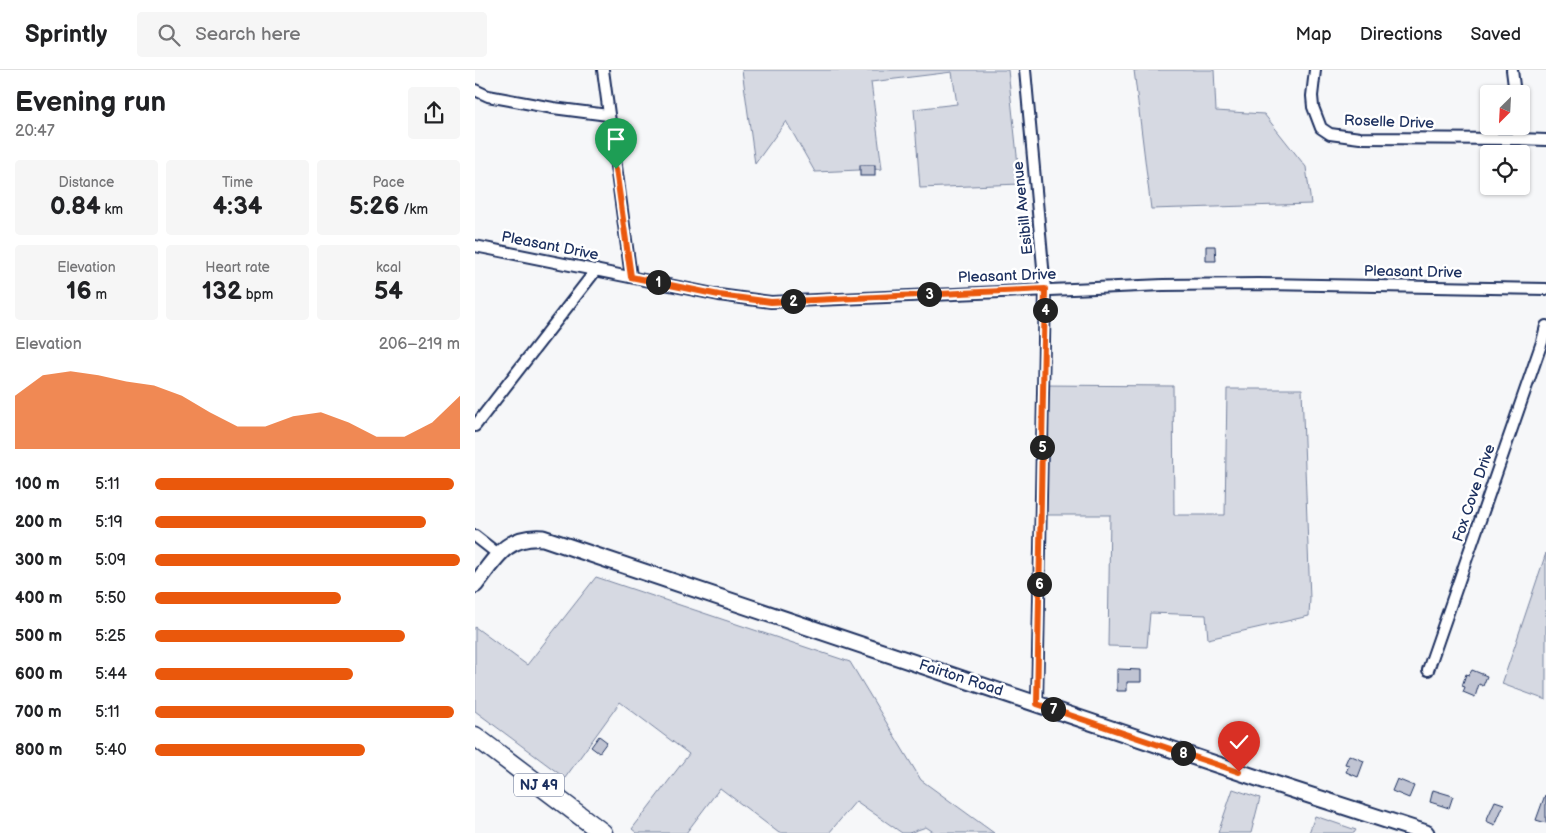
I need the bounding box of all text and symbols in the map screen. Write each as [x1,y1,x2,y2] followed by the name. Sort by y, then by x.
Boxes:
[137,12,487,57] search box
[25,20,107,49] text: Sprintly
[155,21,183,49] icon: search
[195,23,301,46] text: Search here
[1296,24,1332,45] text: Map
[1360,24,1442,45] text: Directions
[1470,24,1521,45] text: Saved
[1480,85,1530,135] north arrow
[1480,85,1530,195] map controls
[15,86,166,119] text: Evening run
[408,87,460,139] button: share
[1344,111,1435,133] street label: Roselle Drive
[595,118,637,169] pin
[15,122,55,141] text: 20:47
[602,125,630,153] icon: arrive
[1480,145,1530,195] button: locate
[1009,160,1037,256] street label: Esibill Avenue
[59,174,114,191] text: Distance
[222,174,253,191] text: Time
[373,174,404,191] text: Pace
[50,191,101,222] text: 0.84
[212,191,263,222] text: 4:34
[349,191,400,222] text: 5:26
[101,201,123,218] text: km
[400,201,428,218] text: /km
[500,227,600,265] street label: Pleasant Drive
[57,259,116,276] text: Elevation
[205,259,270,276] text: Heart rate
[376,259,401,276] text: kcal
[1364,262,1462,282] street label: Pleasant Drive
[958,265,1057,287] street label: Pleasant Drive
[645,270,671,294] pin: 1
[656,274,661,291] text: 1
[66,276,92,307] text: 16
[202,276,242,307] text: 132
[374,276,403,307] text: 54
[917,282,941,306] pin: 3
[92,286,107,303] text: m
[242,286,273,303] text: bpm
[925,286,934,303] text: 3
[781,288,805,314] pin: 2
[789,293,798,310] text: 2
[1033,298,1057,322] pin: 4
[1041,302,1050,319] text: 4
[15,335,82,354] text: Elevation
[379,335,460,354] text: 206–219 m
[1029,434,1055,460] pin: 5
[1038,439,1047,456] text: 5
[1448,442,1500,544] street label: Fox Cove Drive
[15,475,60,494] text: 100 m
[95,475,120,494] text: 5:11
[15,513,62,532] text: 200 m
[95,513,123,532] text: 5:19
[15,551,62,570] text: 300 m
[95,551,126,570] text: 5:09
[1027,572,1051,596] pin: 6
[1035,576,1044,593] text: 6
[15,589,62,608] text: 400 m
[95,589,126,608] text: 5:50
[15,627,62,646] text: 500 m
[95,627,126,646] text: 5:25
[916,655,1006,701] street label: Fairton Road
[15,665,63,684] text: 600 m
[95,665,127,684] text: 5:44
[1041,696,1065,722] pin: 7
[1050,701,1057,718] text: 7
[15,703,62,722] text: 700 m
[95,703,120,722] text: 5:11
[1218,721,1260,772] pin
[1225,728,1253,756] icon: check
[1171,740,1195,766] pin: 8
[15,741,63,760] text: 800 m
[95,741,127,760] text: 5:40
[1179,745,1188,762] text: 8
[514,774,564,796] road number: NJ 49

